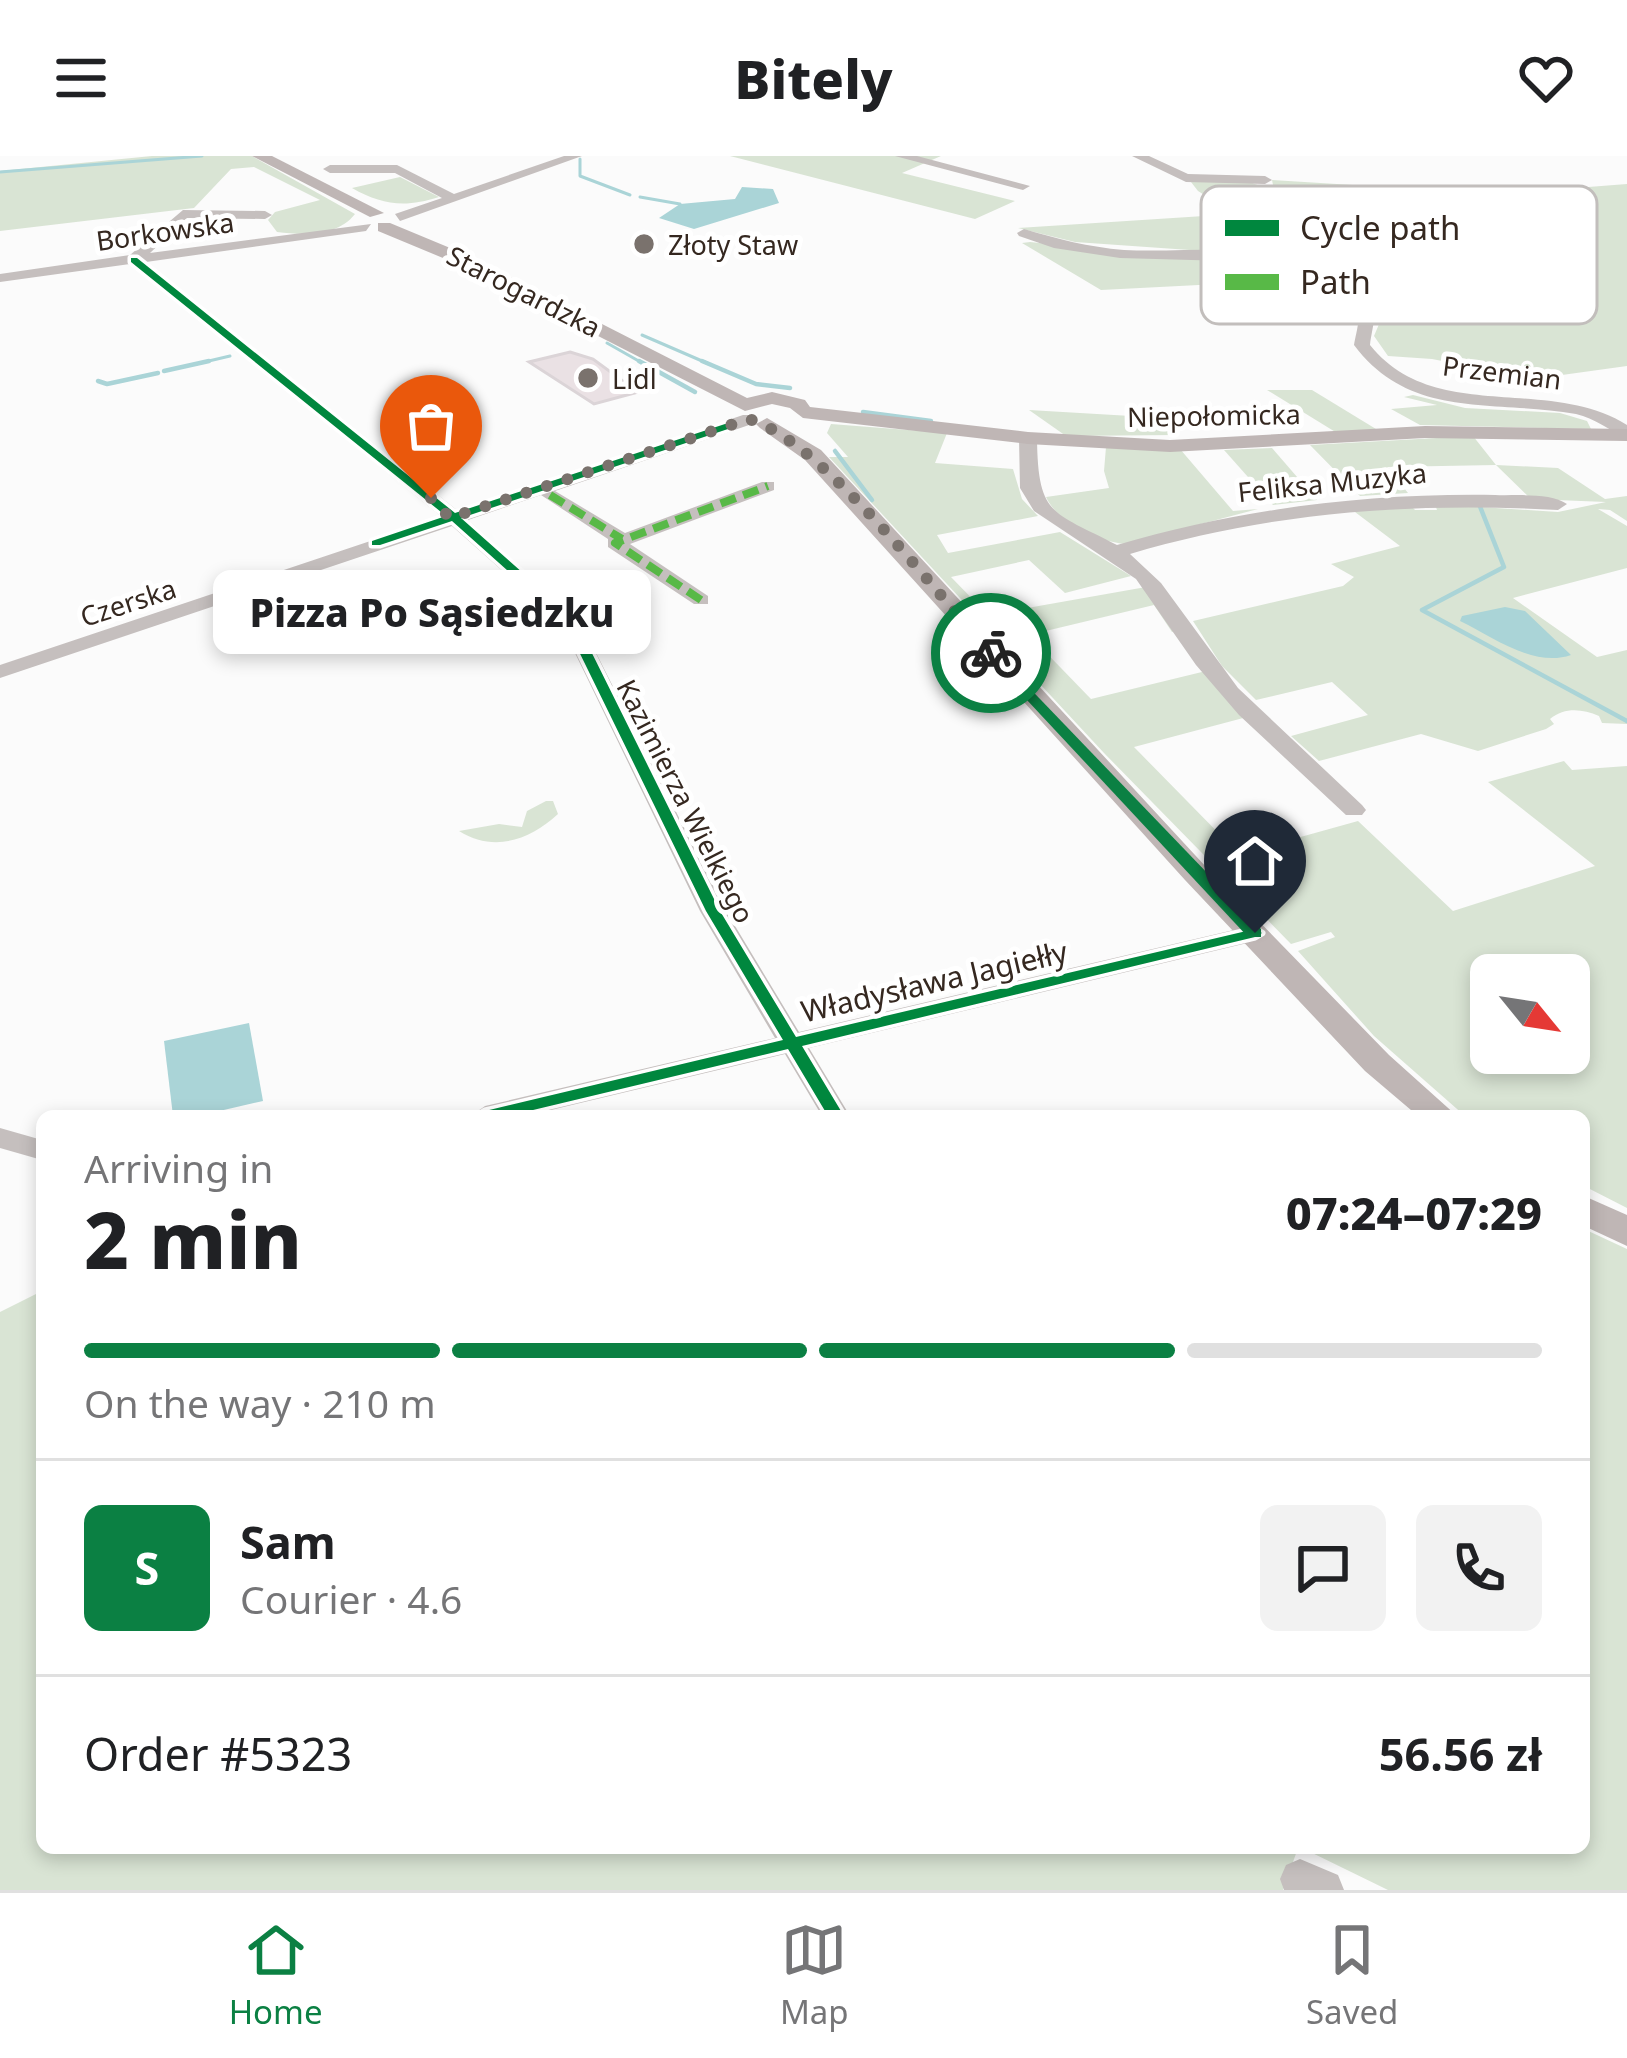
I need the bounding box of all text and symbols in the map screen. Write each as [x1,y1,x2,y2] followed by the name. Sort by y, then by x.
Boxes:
[734,41,893,115] text: Bitely
[48,45,114,111] icon: menu
[1513,45,1579,111] icon: heart
[1201,186,1597,324] legend
[94,203,236,259] street label: Borkowska
[1300,205,1460,250] text: Cycle path
[668,226,798,263] place label: Złoty Staw
[631,231,657,257] marker: Złoty Staw
[441,236,607,346] street label: Starogardzka
[1300,259,1371,304] text: Path
[1440,346,1564,398] street label: Przemian
[612,360,657,397] place label: Lidl
[575,365,601,391] marker: Lidl
[380,375,482,498] pin
[398,393,464,459] icon: bag
[1127,395,1301,435] street label: Niepołomicka
[1236,454,1428,510] street label: Feliksa Muzyka
[75,569,181,635] street label: Czerska
[212,570,650,654] callout: Pizza Po Sąsiedzku
[250,585,614,638] text: Pizza Po Sąsiedzku
[931,593,1051,713] courier
[958,620,1024,686] icon: bike
[609,673,763,929] street label: Kazimierza Wielkiego
[1204,810,1306,933] pin
[1222,828,1288,894] icon: home
[797,930,1072,1032] street label: Władysława Jagiełły
[1470,954,1590,1074] north arrow
[1470,954,1590,1074] map controls
[84,1141,273,1194] text: Arriving in
[1286,1182,1542,1243] text: 07:24–07:29
[84,1186,302,1292] text: 2 min
[84,1376,436,1429] text: On the way · 210 m
[1260,1505,1386,1631] button: chat
[1416,1505,1542,1631] button: phone
[240,1511,336,1572] text: Sam
[135,1537,159,1598] text: S
[240,1572,462,1625] text: Courier · 4.6
[84,1723,352,1784] text: Order #5323
[1379,1723,1542,1784] text: 56.56 zł
[229,1917,323,2034] tab: Home
[780,1917,849,2034] tab: Map
[1306,1917,1398,2034] tab: Saved

